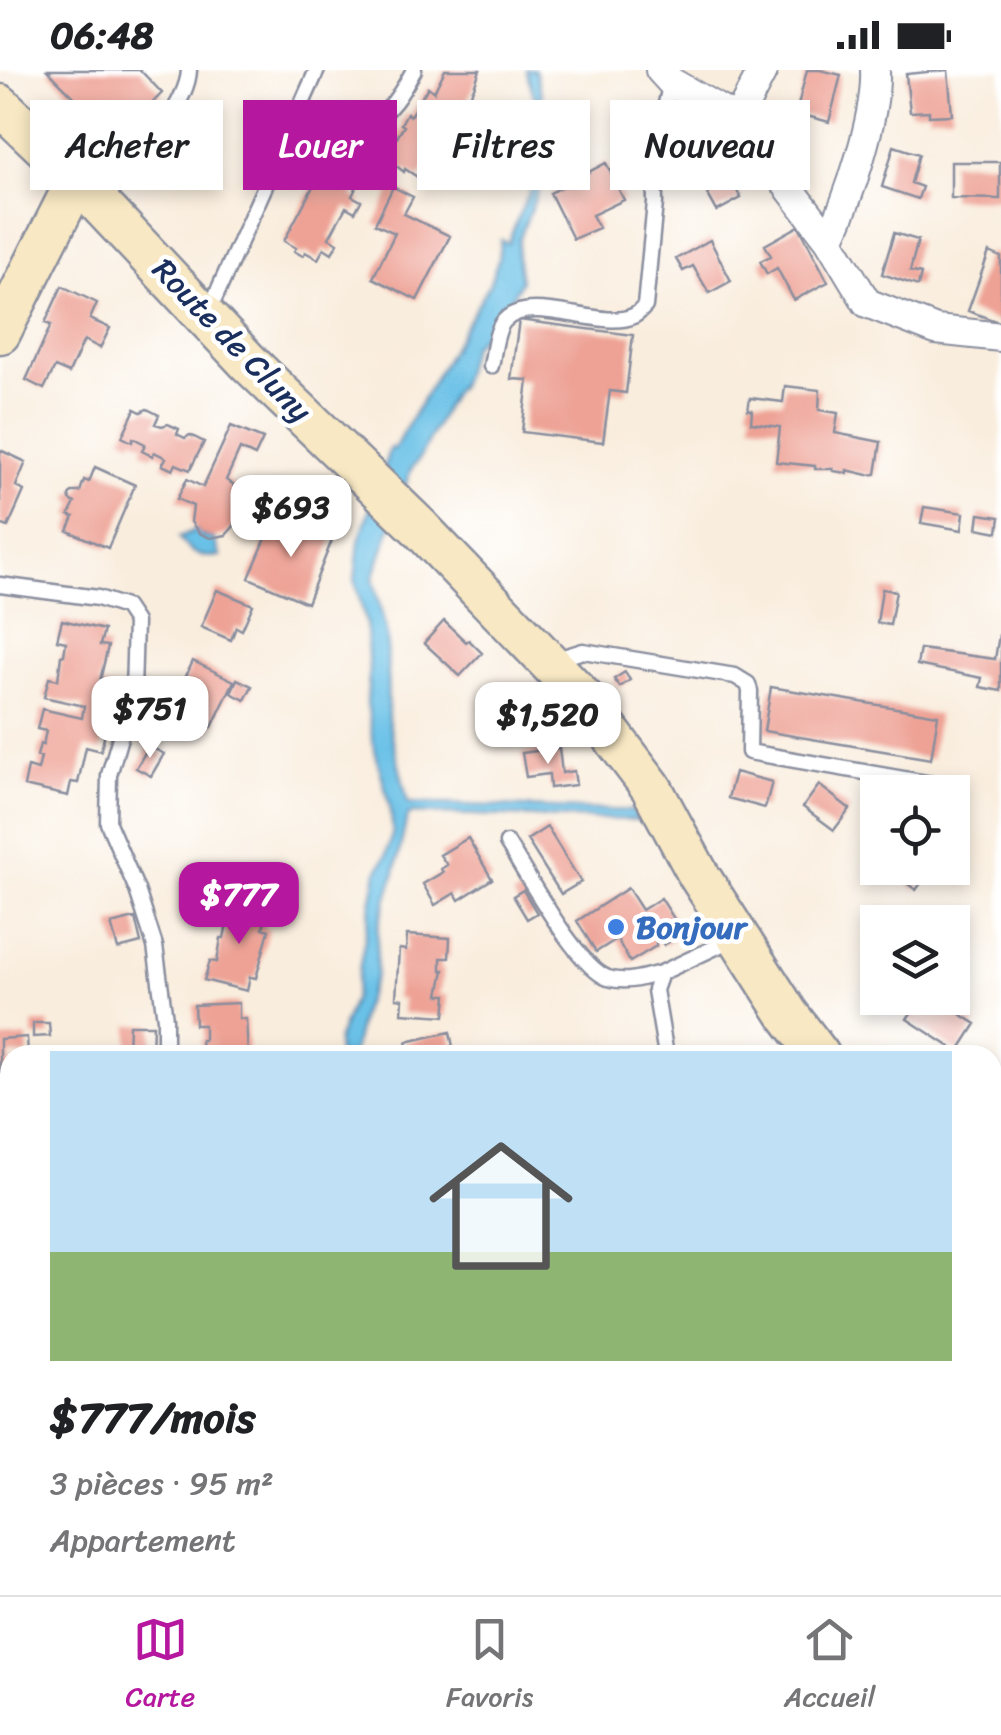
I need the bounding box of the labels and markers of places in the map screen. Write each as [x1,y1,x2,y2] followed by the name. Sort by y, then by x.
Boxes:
[232,475,350,560] pin: $693
[91,676,209,761] pin: $751
[467,682,629,767] pin: $1,520
[180,862,298,947] pin: $777
[636,899,749,956] place label: Bonjour
[605,916,627,938] marker: Bonjour

